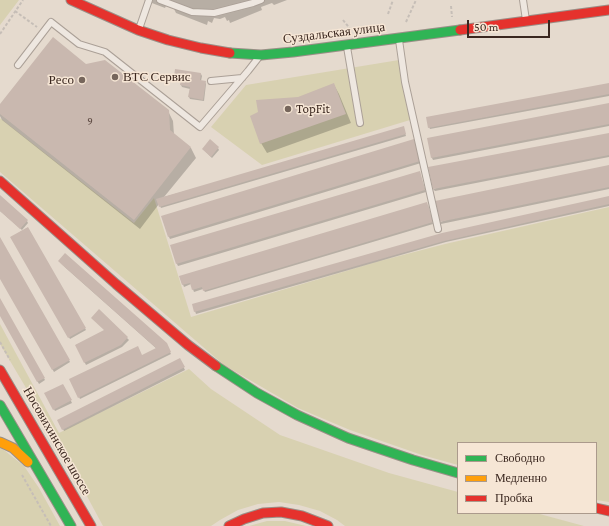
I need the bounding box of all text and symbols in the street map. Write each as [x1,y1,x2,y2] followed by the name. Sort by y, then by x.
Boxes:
[469,12,552,38] scale bar
[282,19,386,47] street label: Суздальская улица
[474,20,498,34] text: 50 m
[123,69,191,85] place label: ВТС Сервис
[49,72,74,88] place label: Ресо
[110,72,120,82] marker: ВТС Сервис
[77,75,87,85] marker: Ресо
[296,101,330,117] place label: TopFit
[283,104,293,114] marker: TopFit
[87,115,93,129] house number: 9
[20,384,94,498] street label: Носовихинское шоссе
[457,442,597,514] legend
[495,451,545,465] text: Свободно
[495,471,547,485] text: Медленно
[495,491,533,505] text: Пробка

